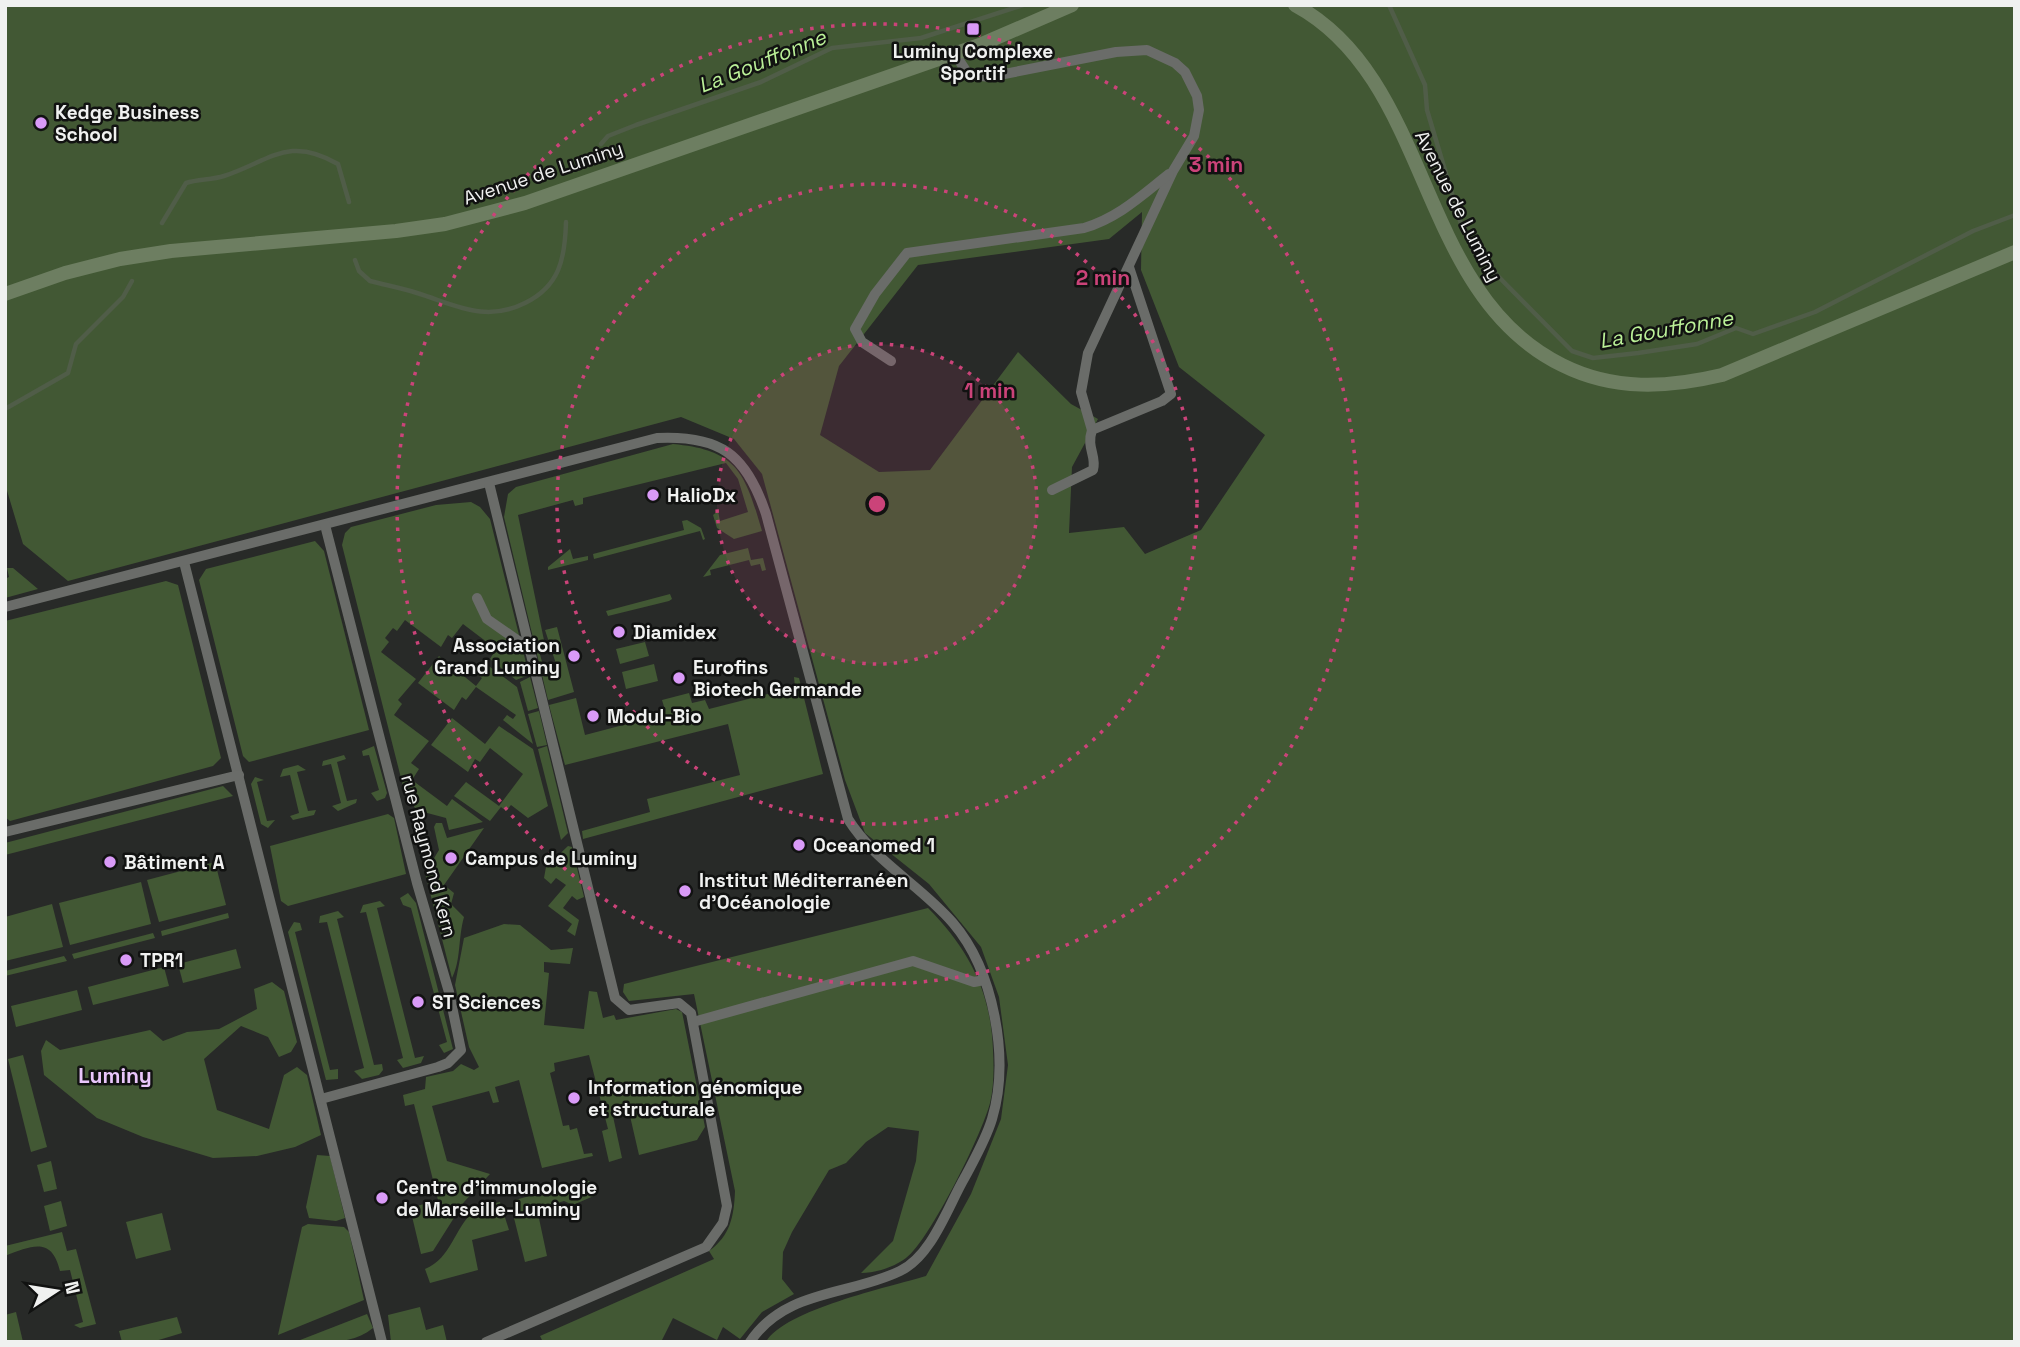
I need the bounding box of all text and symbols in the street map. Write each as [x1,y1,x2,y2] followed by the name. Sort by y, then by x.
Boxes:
[965,21,981,37] marker: Luminy Complexe Sportif
[694,23,831,99] water label: La Gouffonne
[893,39,1053,86] place label: Luminy Complexe Sportif
[55,100,200,147] place label: Kedge Business School
[33,115,49,131] marker: Kedge Business School
[1409,126,1507,286] street label: Avenue de Luminy
[460,135,626,211] street label: Avenue de Luminy
[1189,151,1243,178] text: 3 min
[1076,264,1130,291] text: 2 min
[1597,304,1737,354] water label: La Gouffonne
[964,377,1016,404] text: 1 min
[667,483,736,508] place label: HalioDx
[645,487,661,503] marker: HalioDx
[865,492,889,516] centre of rings
[633,620,717,645] place label: Diamidex
[611,624,627,640] marker: Diamidex
[434,633,560,680] place label: Association Grand Luminy
[566,648,582,664] marker: Association Grand Luminy
[693,655,862,702] place label: Eurofins Biotech Germande
[671,670,687,686] marker: Eurofins Biotech Germande
[607,704,702,729] place label: Modul-Bio
[585,708,601,724] marker: Modul-Bio
[395,772,463,940] street label: rue Raymond Kern
[813,833,935,858] place label: Oceanomed 1
[791,837,807,853] marker: Oceanomed 1
[465,846,638,871] place label: Campus de Luminy
[124,850,225,875] place label: Bâtiment A
[443,850,459,866] marker: Campus de Luminy
[102,854,118,870] marker: Bâtiment A
[699,868,908,915] place label: Institut Méditerranéen d'Océanologie
[677,883,693,899] marker: Institut Méditerranéen d'Océanologie
[140,948,183,973] place label: TPR1
[118,952,134,968] marker: TPR1
[432,990,541,1015] place label: ST Sciences
[410,994,426,1010] marker: ST Sciences
[78,1062,152,1089] district label: Luminy
[588,1075,803,1122] place label: Information génomique et structurale
[566,1090,582,1106] marker: Information génomique et structurale
[396,1175,597,1222] place label: Centre d'immunologie de Marseille-Luminy
[374,1190,390,1206] marker: Centre d'immunologie de Marseille-Luminy
[21,1256,91,1326] north arrow
[59,1279,86,1296] text: N

